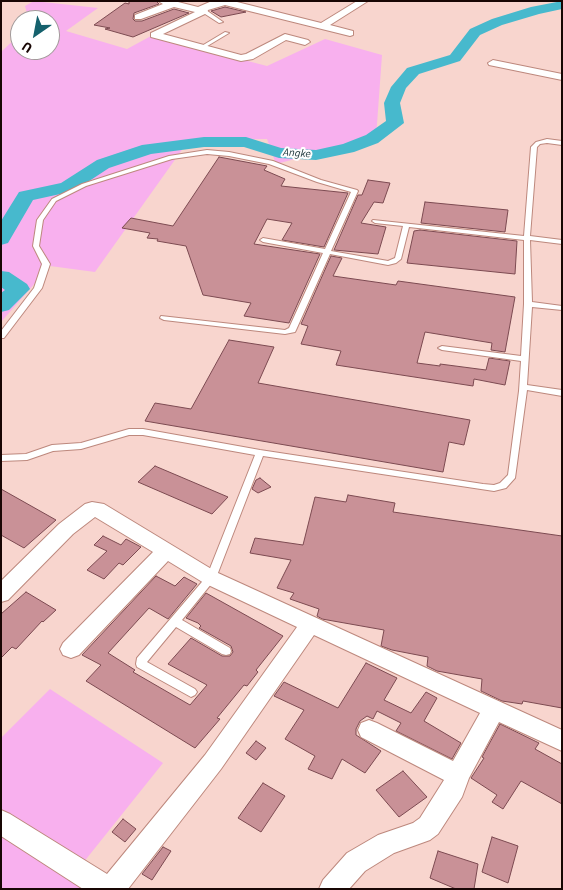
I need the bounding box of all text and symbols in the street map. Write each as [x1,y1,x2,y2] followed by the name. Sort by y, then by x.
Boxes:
[10,10,60,60] north arrow
[18,36,37,58] text: U
[283,146,311,162] water label: Angke

